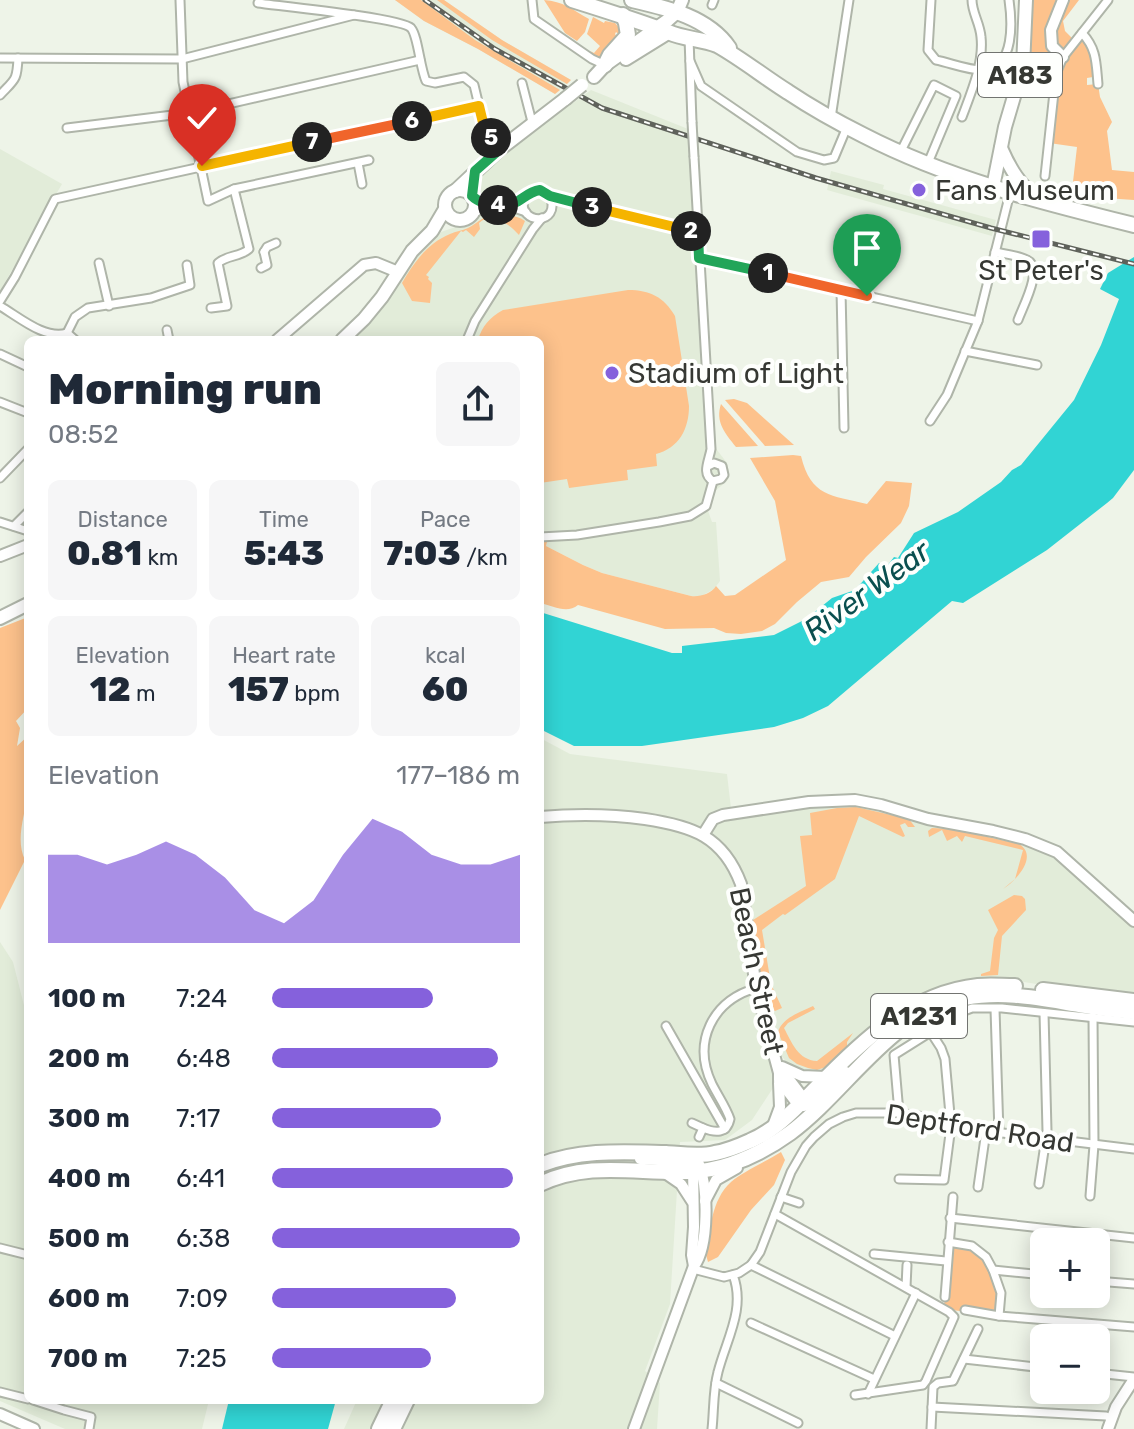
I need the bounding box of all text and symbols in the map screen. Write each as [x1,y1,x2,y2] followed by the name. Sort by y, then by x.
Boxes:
[978,53,1062,97] road number: A183
[168,84,236,166] pin
[180,96,224,140] icon: check
[392,101,432,141] pin: 6
[405,107,419,134] text: 6
[471,118,511,158] pin: 5
[292,122,332,162] pin: 7
[484,124,498,151] text: 5
[306,128,318,155] text: 7
[935,174,1115,207] place label: Fans Museum
[910,181,928,199] marker: Fans Museum
[478,185,518,225] pin: 4
[572,187,612,227] pin: 3
[490,191,506,218] text: 4
[585,193,599,220] text: 3
[671,211,711,251] pin: 2
[833,214,901,296] pin
[684,217,698,244] text: 2
[845,226,889,270] icon: arrive
[1030,228,1052,250] marker: St Peter's
[748,253,788,293] pin: 1
[978,254,1104,287] place label: St Peter's
[763,259,773,286] text: 1
[628,357,844,390] place label: Stadium of Light
[436,362,520,446] button: share
[48,363,322,415] text: Morning run
[603,364,621,382] marker: Stadium of Light
[48,419,118,450] text: 08:52
[78,506,168,533] text: Distance
[259,506,309,533] text: Time
[420,506,471,533] text: Pace
[797,532,938,649] water label: River Wear
[67,533,142,574] text: 0.81
[244,533,324,574] text: 5:43
[383,533,461,574] text: 7:03
[142,544,178,571] text: km
[461,544,508,571] text: /km
[76,642,170,669] text: Elevation
[232,642,336,669] text: Heart rate
[425,642,466,669] text: kcal
[90,669,131,710] text: 12
[228,669,289,710] text: 157
[422,669,469,710] text: 60
[131,680,156,707] text: m
[289,680,340,707] text: bpm
[48,760,159,791] text: Elevation
[396,760,520,791] text: 177–186 m
[723,884,790,1058] street label: Beach Street
[48,983,126,1014] text: 100 m
[176,983,227,1014] text: 7:24
[871,994,967,1038] road number: A1231
[48,1043,130,1074] text: 200 m
[176,1043,231,1074] text: 6:48
[884,1097,1076,1160] street label: Deptford Road
[48,1103,130,1134] text: 300 m
[176,1103,220,1134] text: 7:17
[48,1163,130,1194] text: 400 m
[176,1163,225,1194] text: 6:41
[48,1223,130,1254] text: 500 m
[176,1223,231,1254] text: 6:38
[1030,1228,1110,1404] map controls
[1030,1228,1110,1308] button: +
[48,1283,130,1314] text: 600 m
[176,1283,228,1314] text: 7:09
[1030,1324,1110,1404] button: −
[48,1343,128,1374] text: 700 m
[176,1343,227,1374] text: 7:25

